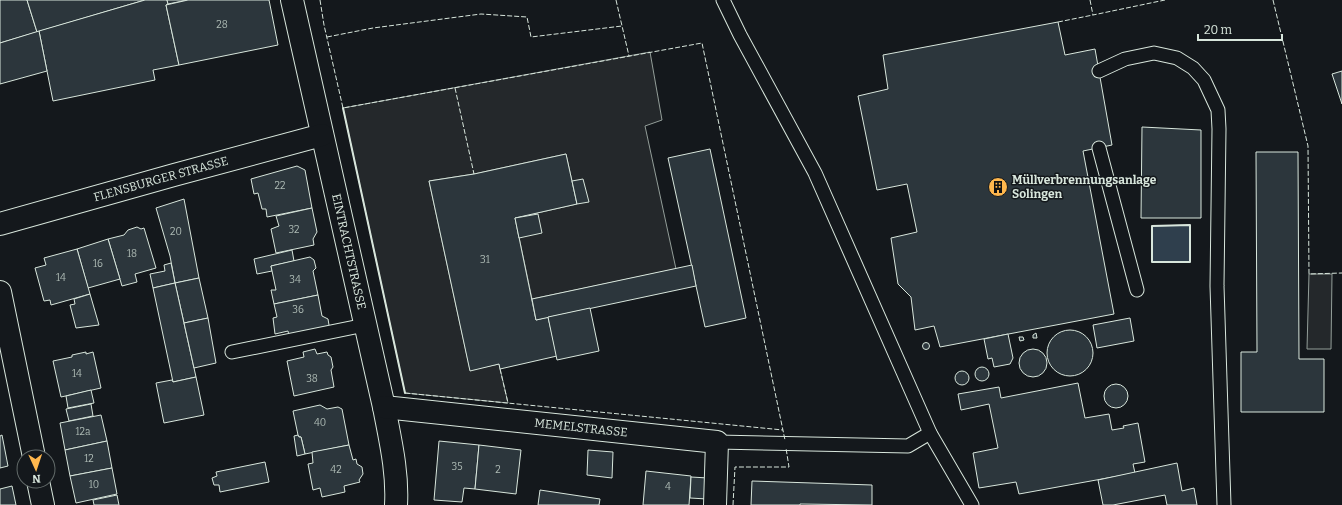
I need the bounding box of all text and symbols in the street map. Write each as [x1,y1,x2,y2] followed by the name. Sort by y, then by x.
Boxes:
[1198,16,1282,42] scale bar
[216,19,228,31] house number: 28
[1204,23,1233,37] text: 20 m
[92,154,230,204] street label: FLENSBURGER STRASSE
[1012,173,1157,201] place label: Müllverbrennungsanlage Solingen
[987,176,1009,198] building icon: Müllverbrennungsanlage Solingen
[275,180,285,192] house number: 22
[329,192,369,311] street label: EINTRACHTSTRASSE
[288,224,300,236] house number: 32
[170,226,182,238] house number: 20
[127,248,137,260] house number: 18
[480,254,490,266] house number: 31
[93,258,103,270] house number: 16
[56,272,66,284] house number: 14
[289,274,301,286] house number: 34
[292,304,304,316] house number: 36
[72,368,82,380] house number: 14
[306,373,318,385] house number: 38
[534,416,628,440] street label: MEMELSTRASSE
[314,417,326,429] house number: 40
[76,426,91,438] house number: 12a
[16,449,56,489] north arrow
[84,453,94,465] house number: 12
[451,461,463,473] house number: 35
[330,464,342,476] house number: 42
[495,464,501,476] house number: 2
[31,472,41,485] text: N
[89,479,99,491] house number: 10
[665,481,671,493] house number: 4

